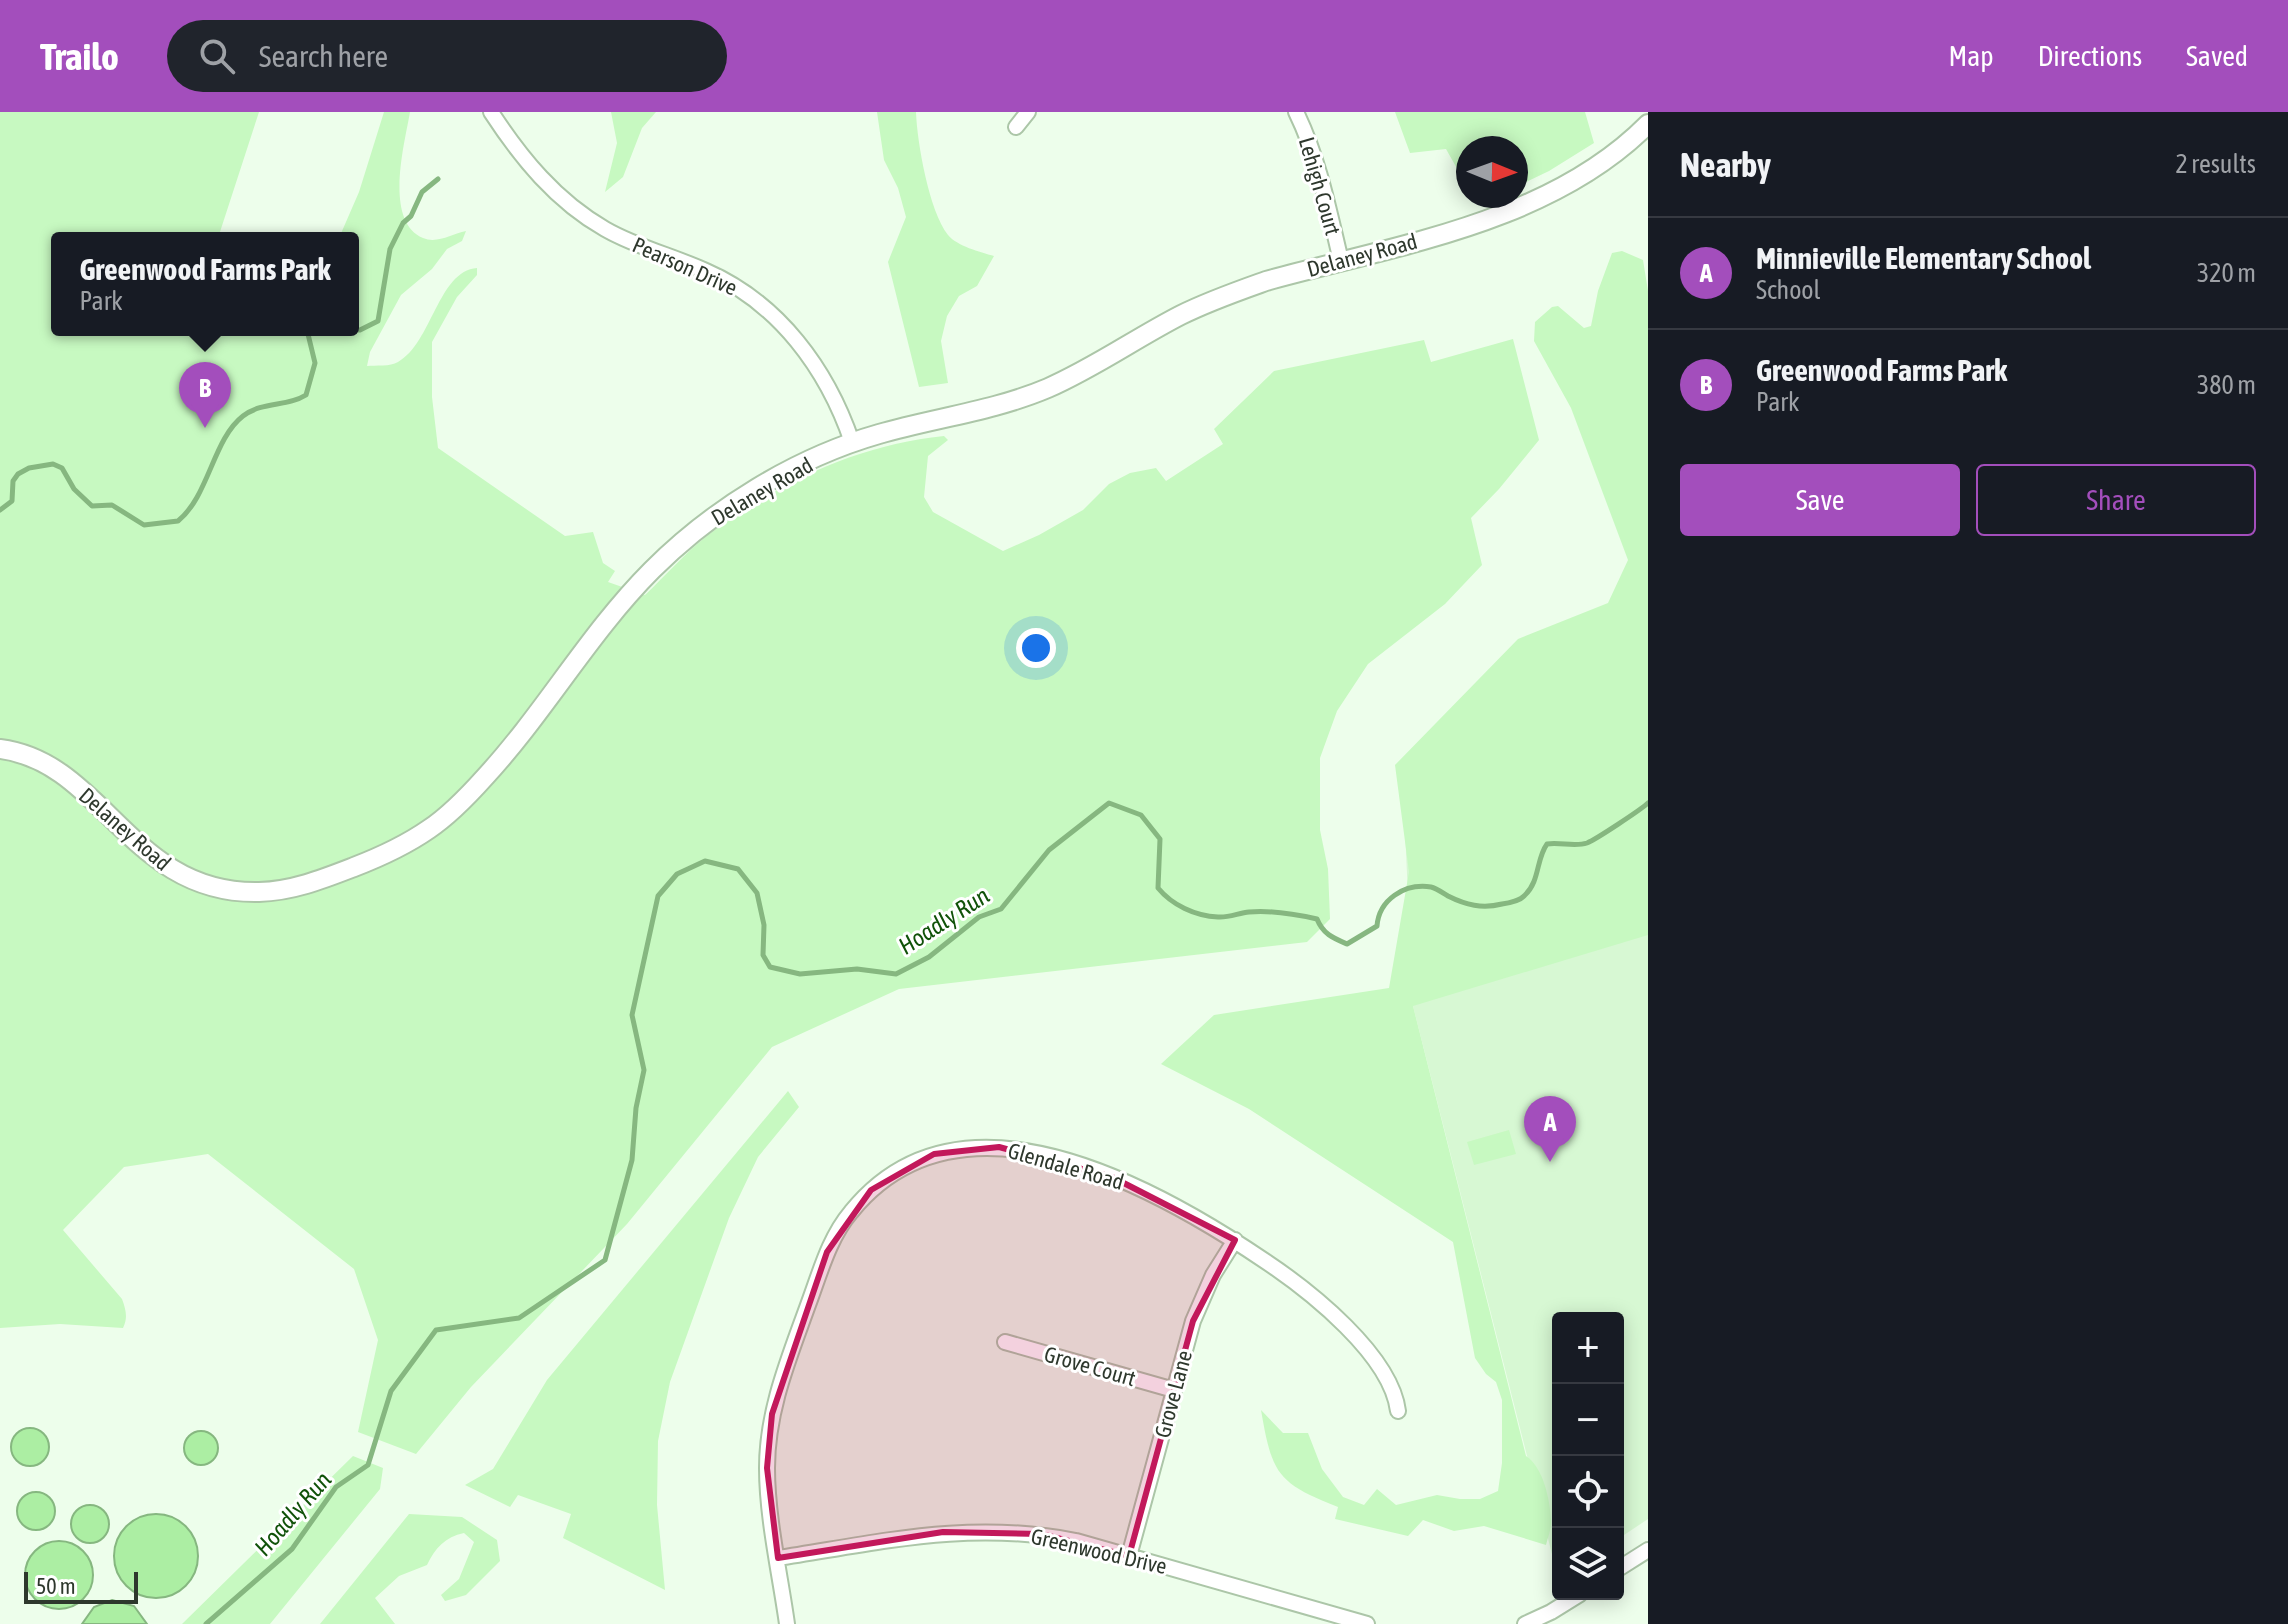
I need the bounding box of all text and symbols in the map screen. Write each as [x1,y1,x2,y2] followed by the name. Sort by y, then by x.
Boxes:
[167,20,727,92] search box
[195,34,239,78] icon: search
[40,35,119,78] text: Trailo
[259,39,388,73] text: Search here
[1949,40,1994,72] text: Map
[2038,40,2142,72] text: Directions
[2186,40,2248,72] text: Saved
[1294,134,1346,238] street label: Lehigh Court
[1456,136,1528,208] north arrow
[1680,145,1771,184] text: Nearby
[2175,149,2256,179] text: 2 results
[1304,228,1420,282] street label: Delaney Road
[629,231,741,301] street label: Pearson Drive
[51,232,359,336] popup
[1756,241,2091,275] text: Minnieville Elementary School
[79,252,331,286] text: Greenwood Farms Park
[1700,258,1712,288] text: A
[2197,258,2256,288] text: 320 m
[1756,275,1820,305] text: School
[79,286,123,316] text: Park
[1756,353,2007,387] text: Greenwood Farms Park
[179,362,231,428] pin: B
[1700,370,1712,400] text: B
[2197,370,2256,400] text: 380 m
[1756,387,1799,417] text: Park
[707,452,817,530] street label: Delaney Road
[1680,464,1960,536] button: Save
[1976,464,2256,536] button: Share
[1016,628,1056,668] your location
[74,782,176,876] street label: Delaney Road
[893,881,994,960] water label: Hoadly Run
[1524,1096,1576,1162] pin: A
[1005,1137,1127,1195] street label: Glendale Road
[1552,1312,1624,1600] map controls
[1552,1312,1624,1384] button: +
[1041,1341,1139,1391] street label: Grove Court
[1149,1347,1197,1441] street label: Grove Lane
[1552,1384,1624,1456] button: −
[1552,1456,1624,1528] button: locate
[249,1466,337,1561] water label: Hoadly Run
[1029,1523,1169,1579] street label: Greenwood Drive
[1552,1528,1624,1600] button: layers
[24,1568,138,1604] scale bar
[36,1573,76,1599] text: 50 m

